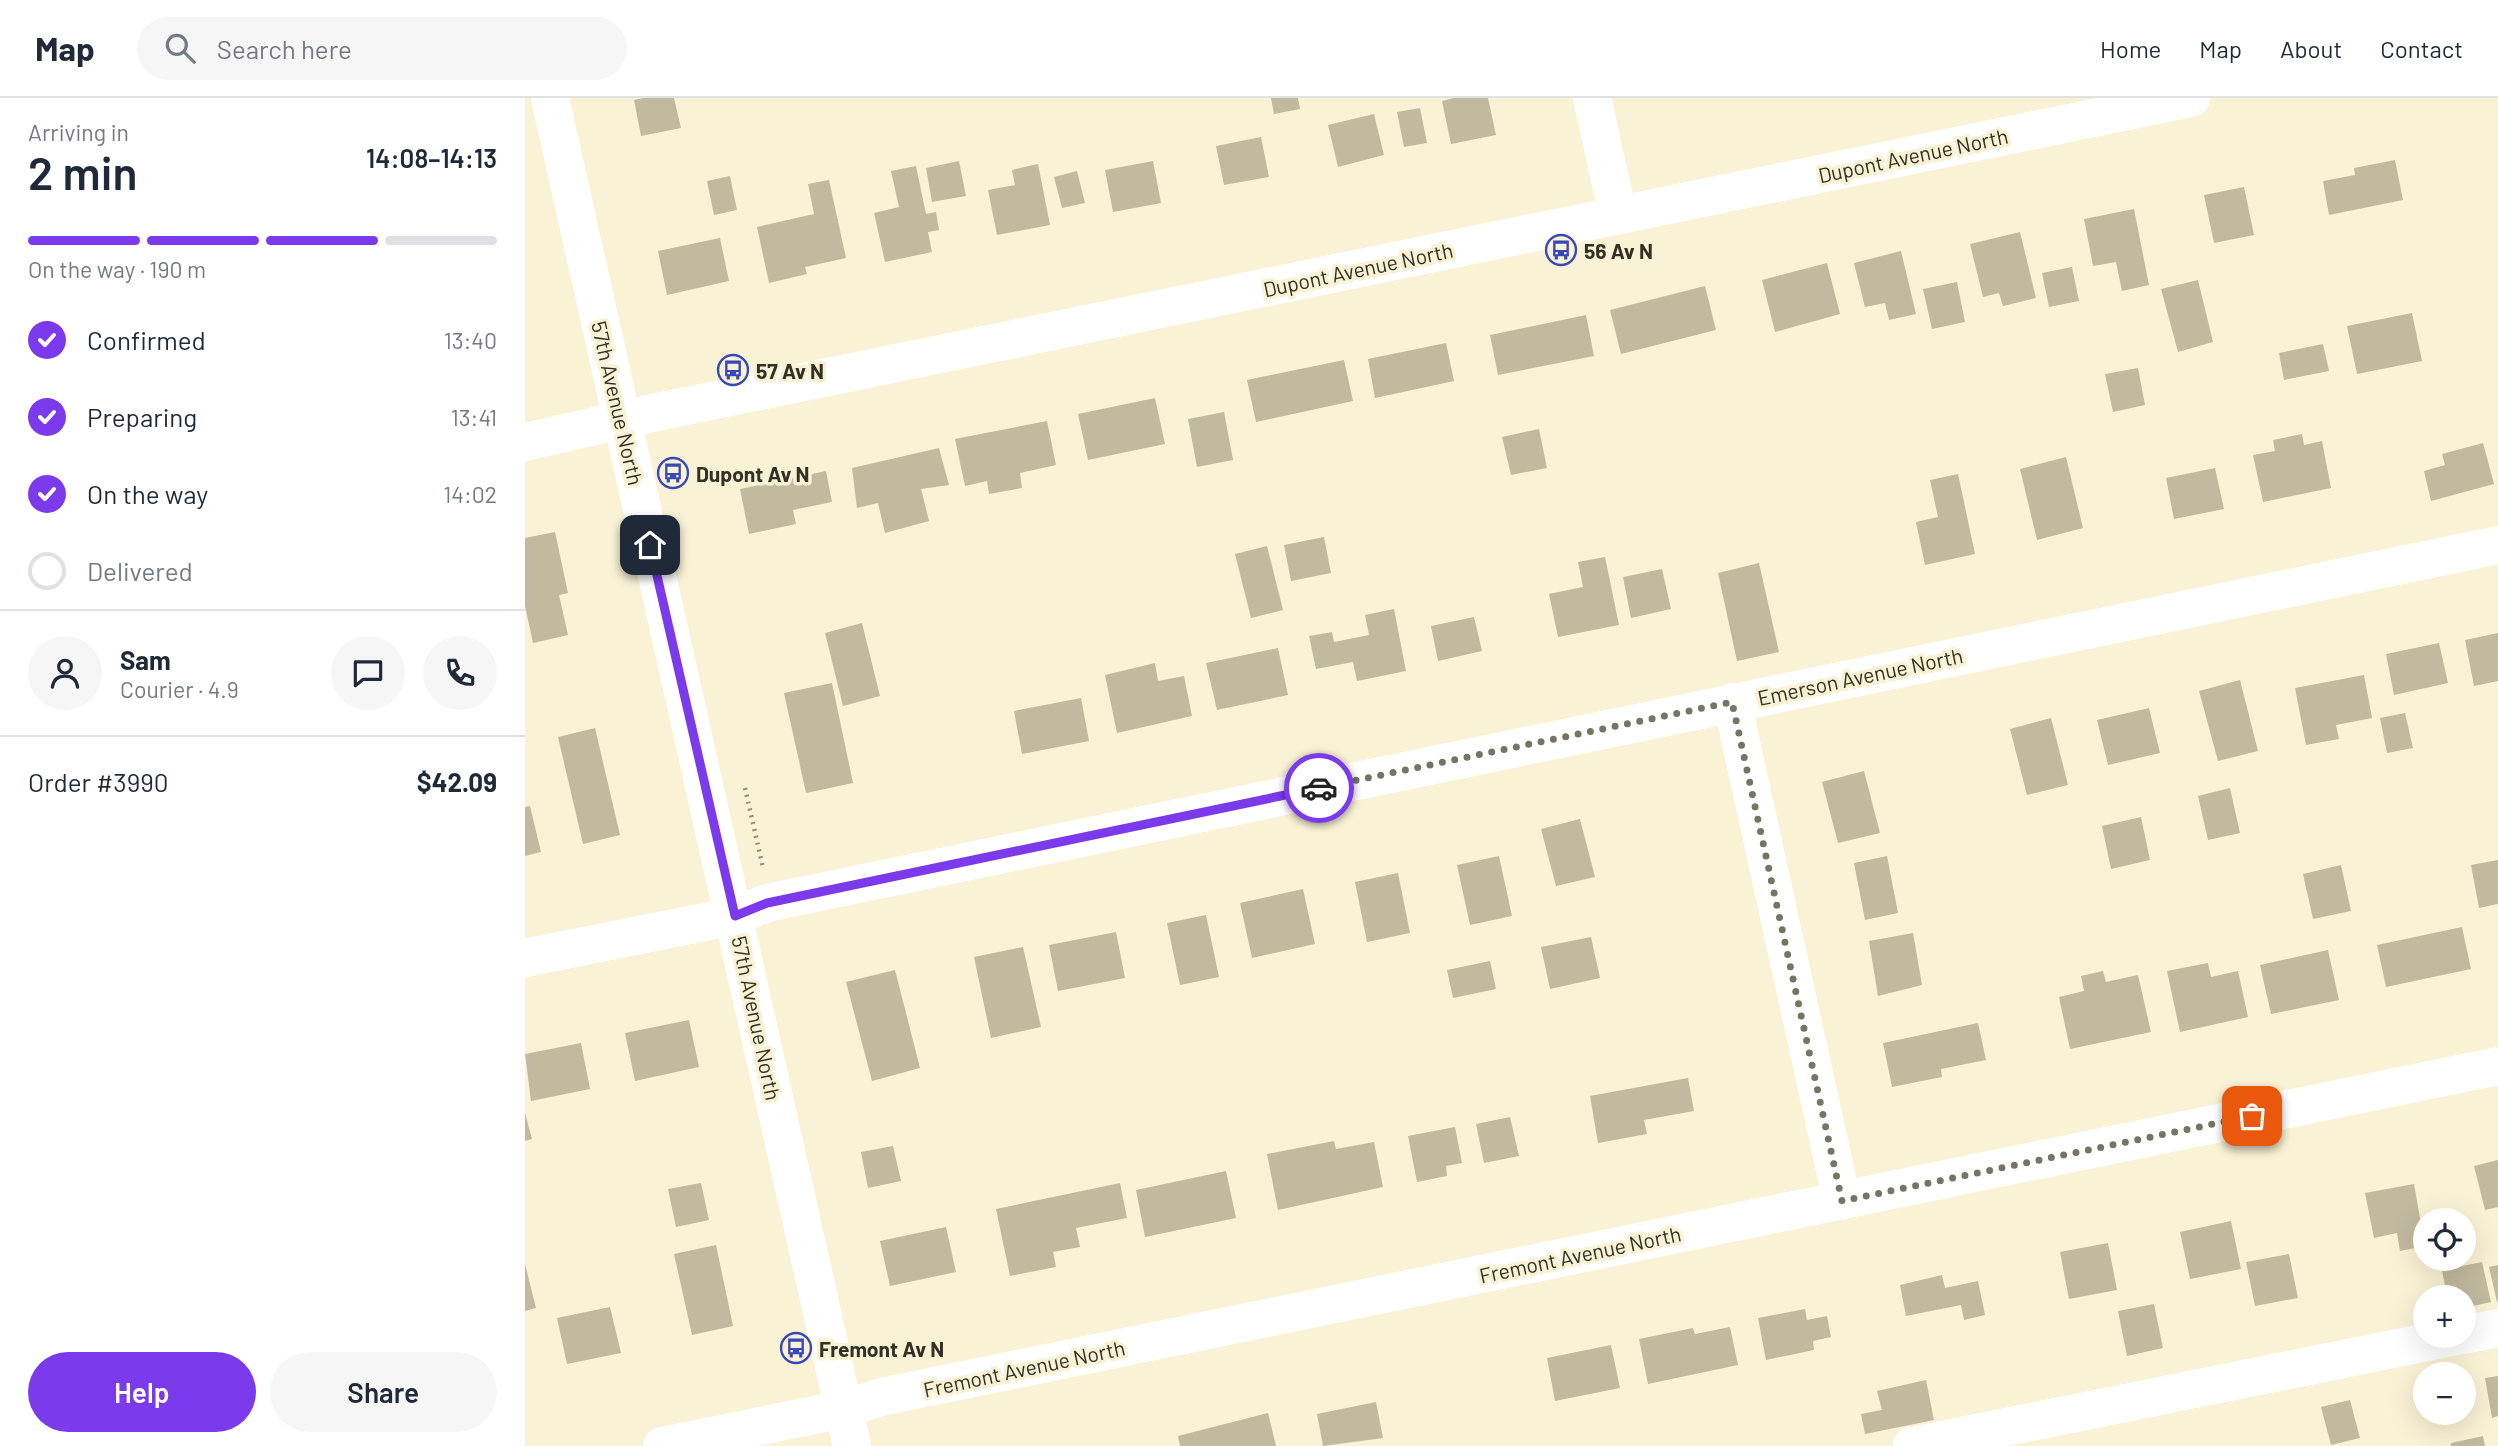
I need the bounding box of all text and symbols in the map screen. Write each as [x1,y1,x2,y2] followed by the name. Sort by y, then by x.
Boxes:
[137,17,627,80] search box
[35,28,95,68] text: Map
[161,29,199,67] icon: search
[217,33,352,64] text: Search here
[2100,34,2161,63] text: Home
[2199,34,2242,63] text: Map
[2280,34,2342,63] text: About
[2380,34,2463,63] text: Contact
[28,118,129,146] text: Arriving in
[1816,123,2010,187] street label: Dupont Avenue North
[366,142,497,173] text: 14:08–14:13
[28,144,137,199] text: 2 min
[1544,233,1578,267] bus stop icon: 56 Av N
[1261,237,1455,301] street label: Dupont Avenue North
[1584,238,1653,263] place label: 56 Av N
[28,255,206,283] text: On the way · 190 m
[587,319,649,487] street label: 57th Avenue North
[28,321,66,359] icon: check
[87,324,206,355] text: Confirmed
[444,326,497,354] text: 13:40
[716,353,750,387] bus stop icon: 57 Av N
[756,358,824,383] place label: 57 Av N
[28,398,66,436] icon: check
[87,401,197,432] text: Preparing
[451,403,497,431] text: 13:41
[656,456,690,490] bus stop icon: Dupont Av N
[696,461,810,486] place label: Dupont Av N
[28,475,66,513] icon: check
[87,478,208,509] text: On the way
[443,480,497,508] text: 14:02
[620,515,680,575] pin
[631,526,669,564] icon: home
[87,555,193,586] text: Delivered
[28,636,102,710] button: person
[331,636,405,710] button: chat
[423,636,497,710] button: phone
[1755,642,1965,710] street label: Emerson Avenue North
[120,644,171,675] text: Sam
[120,675,239,703] text: Courier · 4.9
[1284,753,1354,823] courier
[28,766,169,797] text: Order #3990
[417,766,497,797] text: $42.09
[1300,769,1338,807] icon: car
[727,934,787,1102] street label: 57th Avenue North
[2222,1086,2282,1146] pin
[2233,1097,2271,1135] icon: bag
[2413,1208,2476,1425] map controls
[2413,1208,2476,1271] button: locate
[1477,1220,1683,1288] street label: Fremont Avenue North
[2413,1285,2476,1348] button: +
[779,1331,813,1365] bus stop icon: Fremont Av N
[921,1334,1127,1402] street label: Fremont Avenue North
[819,1336,944,1361] place label: Fremont Av N
[28,1352,256,1432] button: Help
[270,1352,497,1432] button: Share
[2413,1362,2476,1425] button: −

